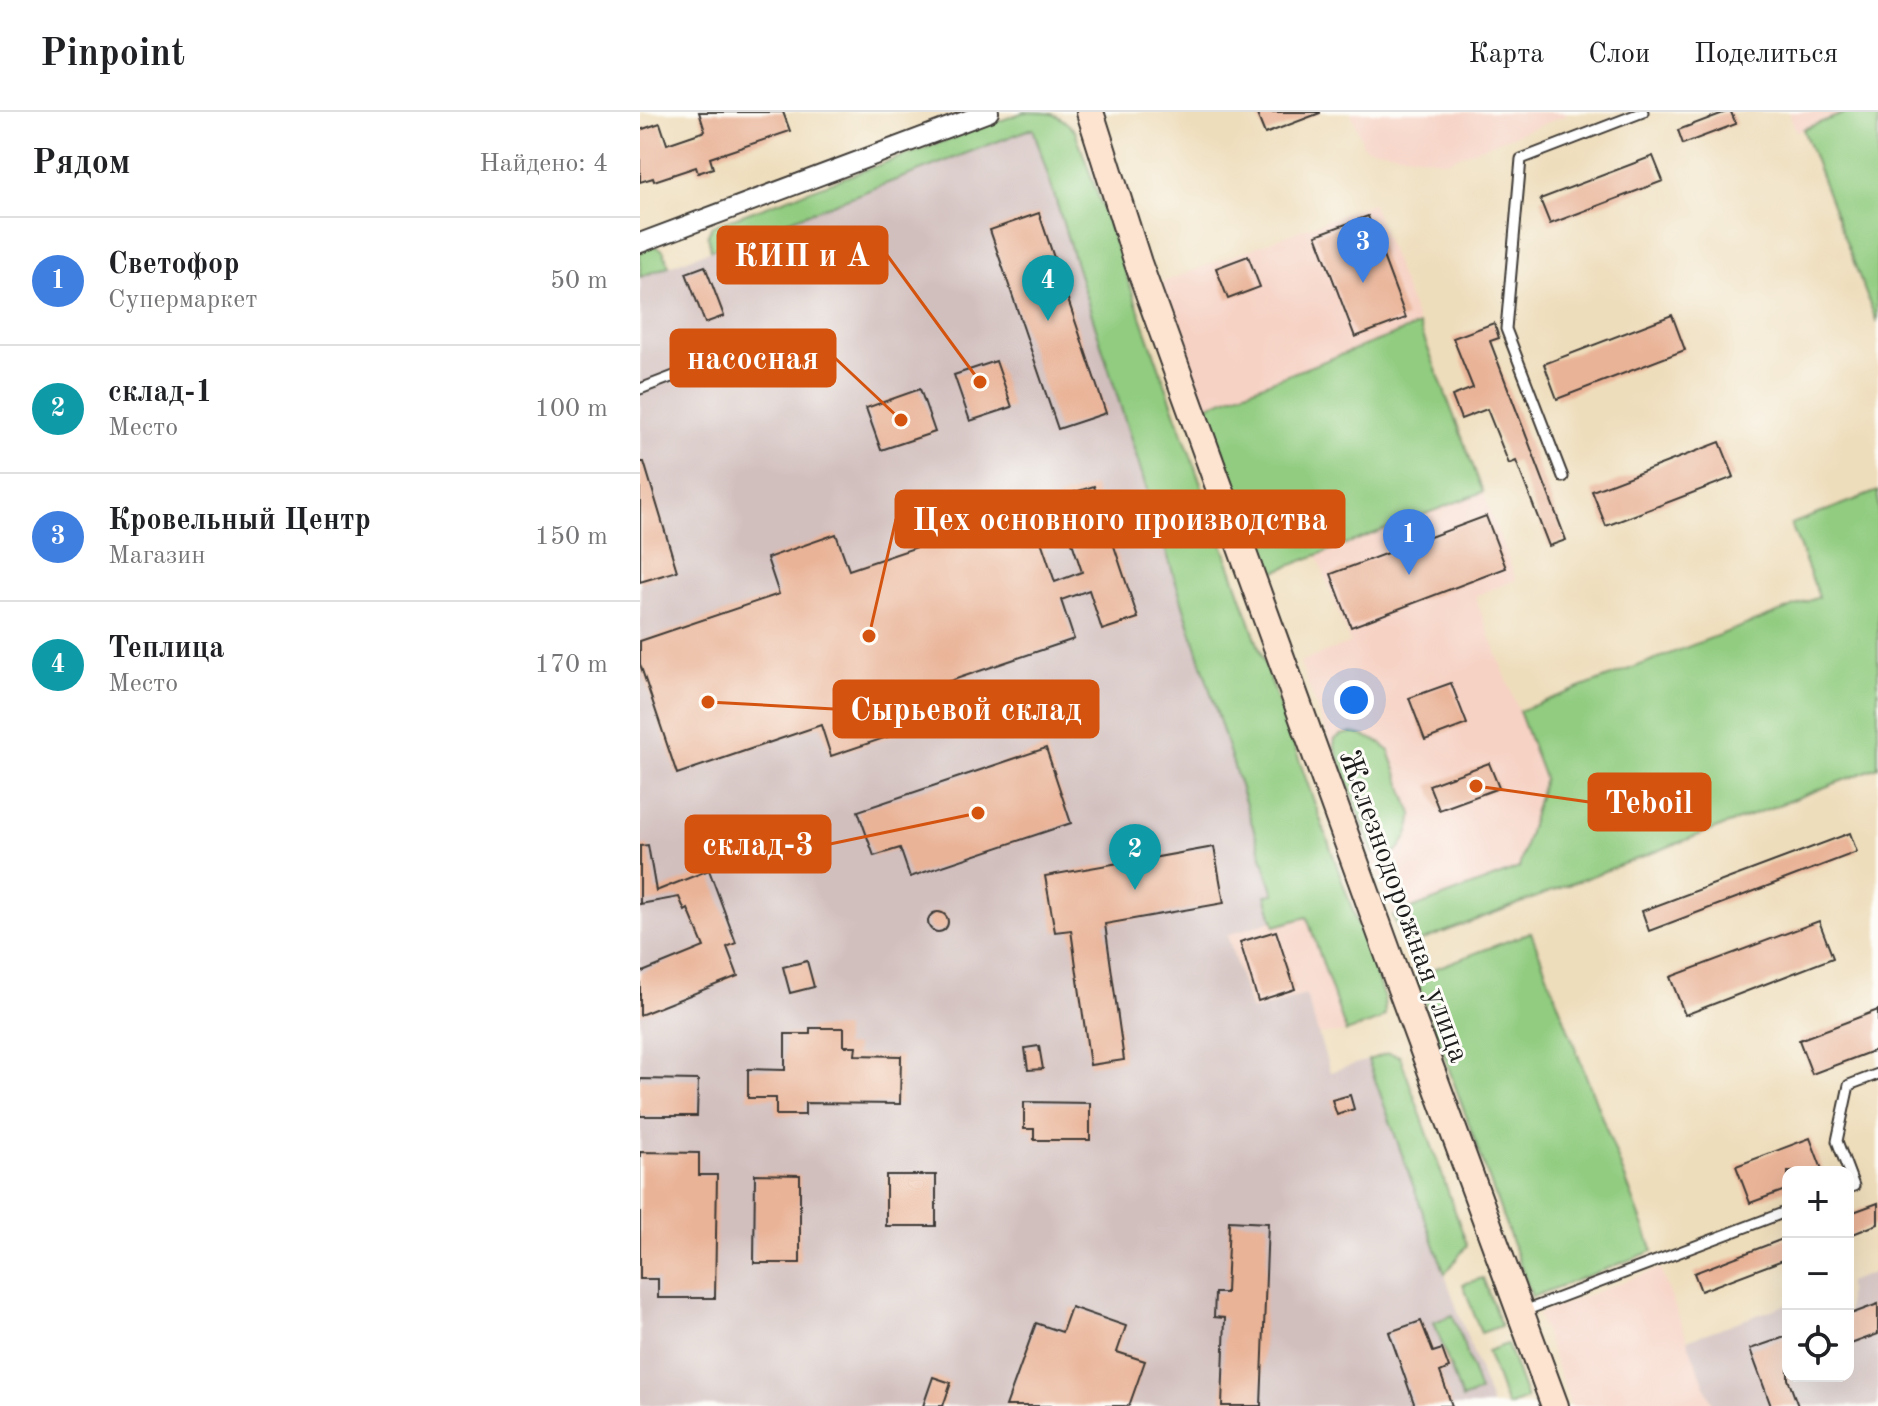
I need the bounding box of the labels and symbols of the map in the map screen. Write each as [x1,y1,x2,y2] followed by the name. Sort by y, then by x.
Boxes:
[1337,217,1389,283] pin: 3
[718,227,887,283] callout: КИП и А
[734,242,870,274] text: КИП и А
[1022,255,1074,321] pin: 4
[671,330,835,386] callout: насосная
[687,345,819,377] text: насосная
[896,491,1344,547] callout: Цех основного производства
[912,506,1328,538] text: Цех основного производства
[1383,509,1435,575] pin: 1
[1334,680,1374,720] your location
[834,681,1098,737] callout: Сырьевой склад
[850,696,1082,728] text: Сырьевой склад
[1333,747,1474,1067] street label: Железнодорожная улица
[1589,774,1710,830] callout: Teboil
[1605,789,1693,821] text: Teboil
[686,816,830,872] callout: склад-3
[1109,824,1161,890] pin: 2
[702,831,814,863] text: склад-3

